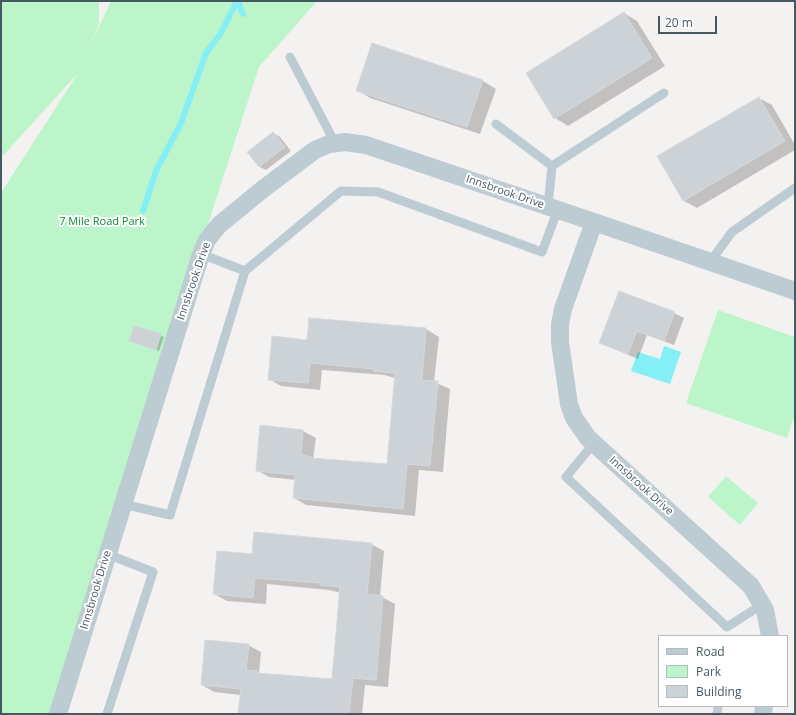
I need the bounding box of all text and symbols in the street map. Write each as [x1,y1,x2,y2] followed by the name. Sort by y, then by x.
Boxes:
[660,8,719,34] scale bar
[665,14,693,31] text: 20 m
[464,172,546,212] street label: Innsbrook Drive
[59,215,145,229] park label: 7 Mile Road Park
[174,240,214,322] street label: Innsbrook Drive
[606,454,676,518] street label: Innsbrook Drive
[78,549,114,631] street label: Innsbrook Drive
[658,635,788,707] legend
[696,643,725,660] text: Road
[696,663,721,680] text: Park
[696,683,741,700] text: Building

